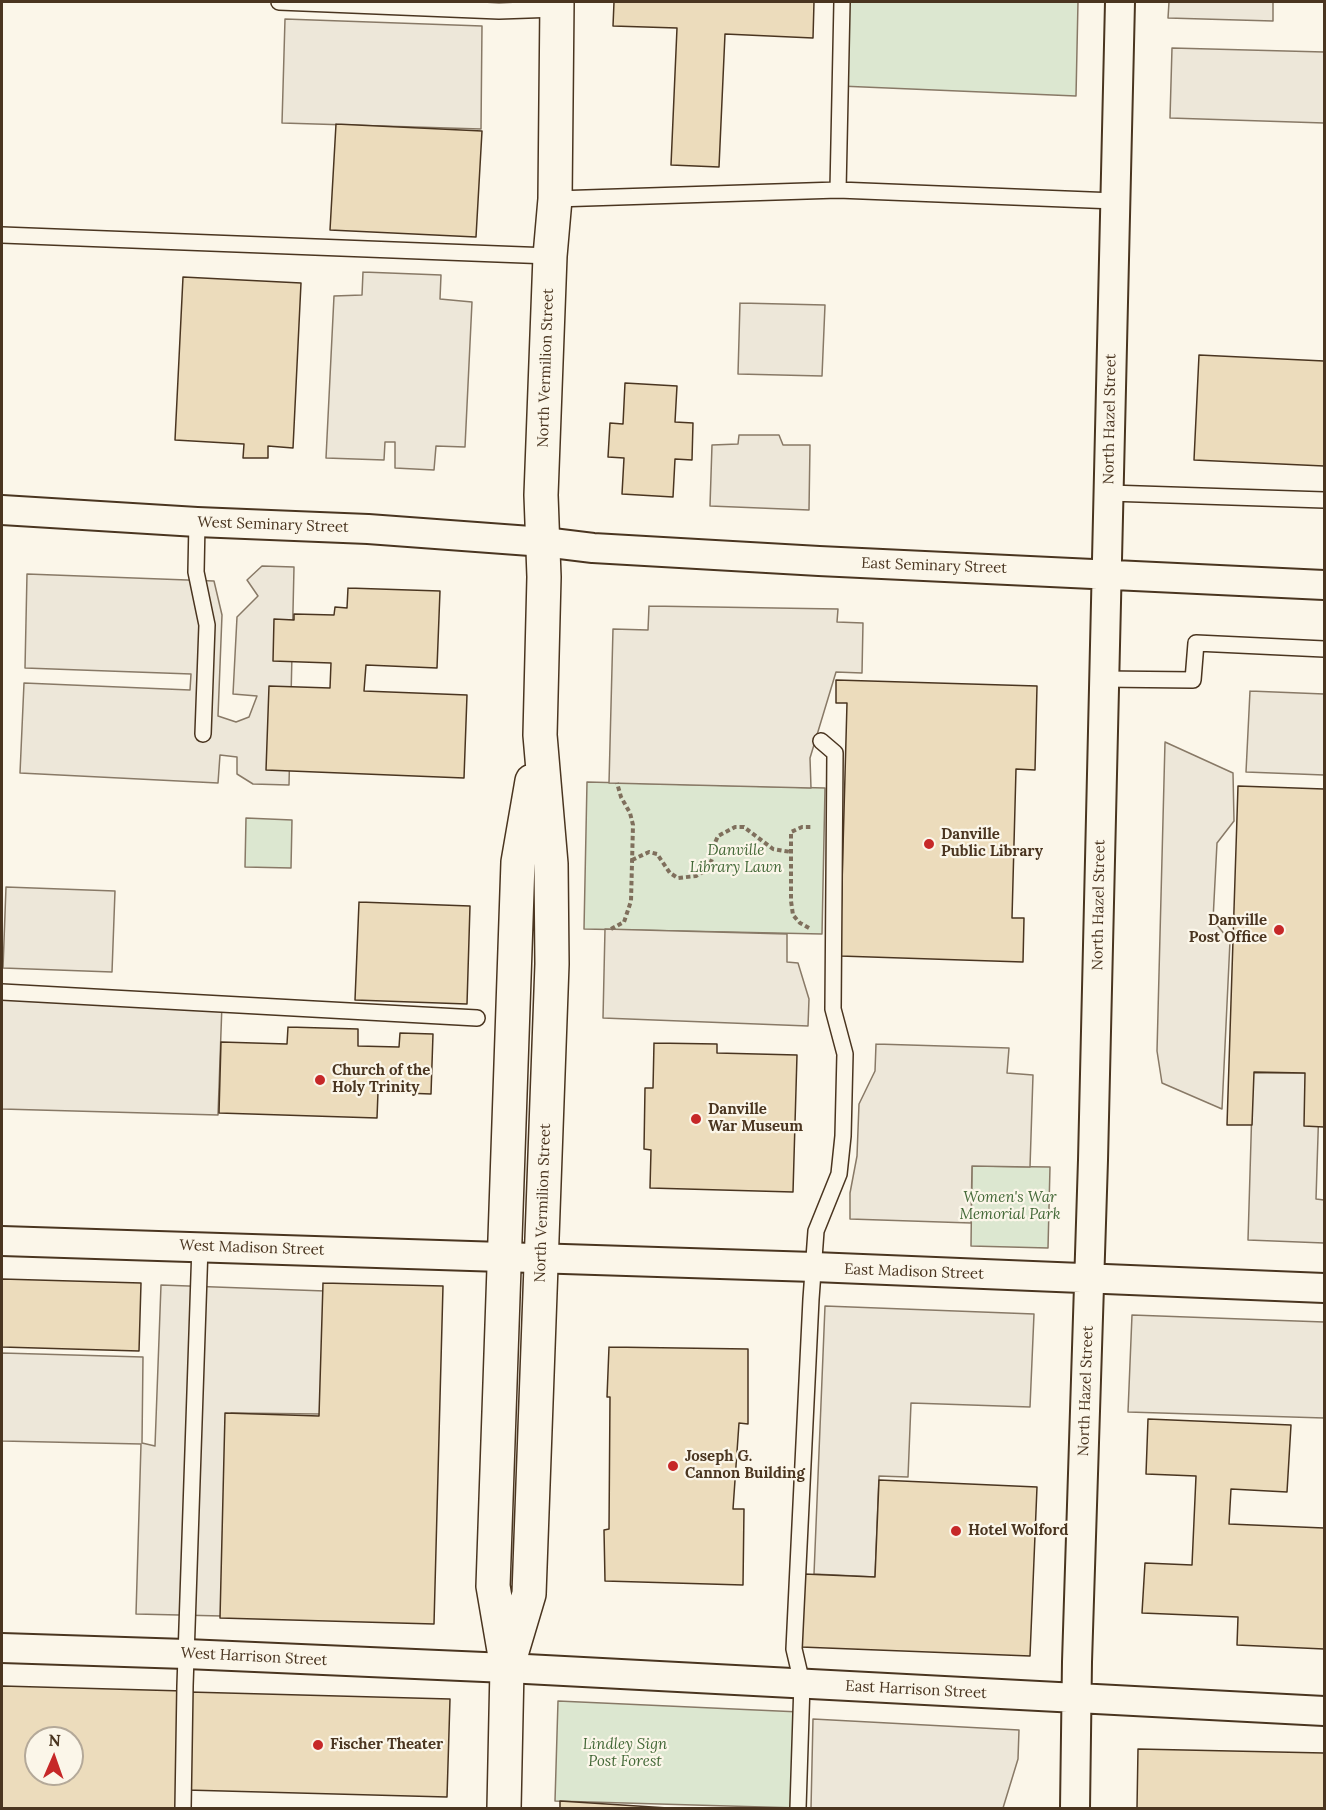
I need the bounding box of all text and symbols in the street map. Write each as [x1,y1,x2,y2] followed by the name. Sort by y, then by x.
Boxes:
[534,288,558,448] street label: North Vermilion Street
[1100,353,1120,485] street label: North Hazel Street
[197,513,349,537] street label: West Seminary Street
[861,554,1007,578] street label: East Seminary Street
[941,826,1043,861] place label: Danville Public Library
[922,837,936,851] marker: Danville Public Library
[1089,839,1109,971] street label: North Hazel Street
[690,842,782,877] park label: Danville Library Lawn
[1189,912,1267,947] place label: Danville Post Office
[1272,923,1286,937] marker: Danville Post Office
[332,1062,430,1097] place label: Church of the Holy Trinity
[313,1073,327,1087] marker: Church of the Holy Trinity
[708,1101,803,1136] place label: Danville War Museum
[689,1112,703,1126] marker: Danville War Museum
[531,1123,555,1283] street label: North Vermilion Street
[959,1189,1061,1224] park label: Women's War Memorial Park
[179,1236,325,1260] street label: West Madison Street
[844,1261,984,1283] street label: East Madison Street
[1075,1325,1097,1457] street label: North Hazel Street
[685,1448,805,1483] place label: Joseph G. Cannon Building
[666,1459,680,1473] marker: Joseph G. Cannon Building
[968,1522,1068,1540] place label: Hotel Wolford
[949,1524,963,1538] marker: Hotel Wolford
[180,1644,328,1670] street label: West Harrison Street
[845,1677,987,1703] street label: East Harrison Street
[24,1726,84,1786] north arrow
[48,1730,61,1750] text: N
[330,1736,443,1754] place label: Fischer Theater
[583,1736,667,1771] park label: Lindley Sign Post Forest
[311,1738,325,1752] marker: Fischer Theater

